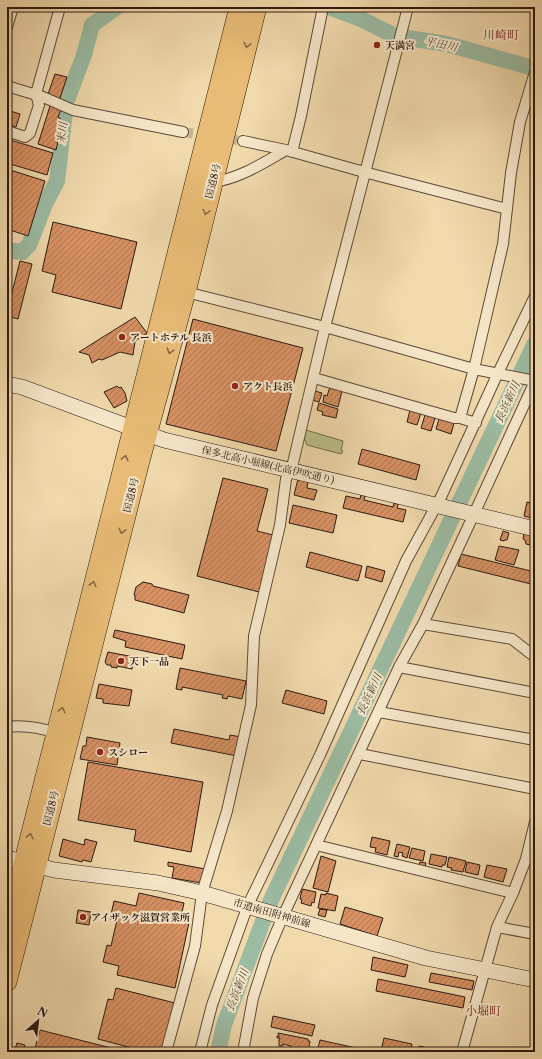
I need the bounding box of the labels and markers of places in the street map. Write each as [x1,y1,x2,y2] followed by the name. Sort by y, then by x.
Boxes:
[385,39,415,52] place label: 天満宮
[372,40,382,50] marker: 天満宮
[130,331,212,344] place label: アートホテル 長浜
[117,332,127,342] marker: アートホテル 長浜
[243,380,293,393] place label: アクト長浜
[230,381,240,391] marker: アクト長浜
[129,655,169,668] place label: 天下一品
[116,656,126,666] marker: 天下一品
[108,746,148,759] place label: スシロー
[95,747,105,757] marker: スシロー
[91,911,190,924] place label: アイザック滋賀営業所
[78,912,88,922] marker: アイザック滋賀営業所

